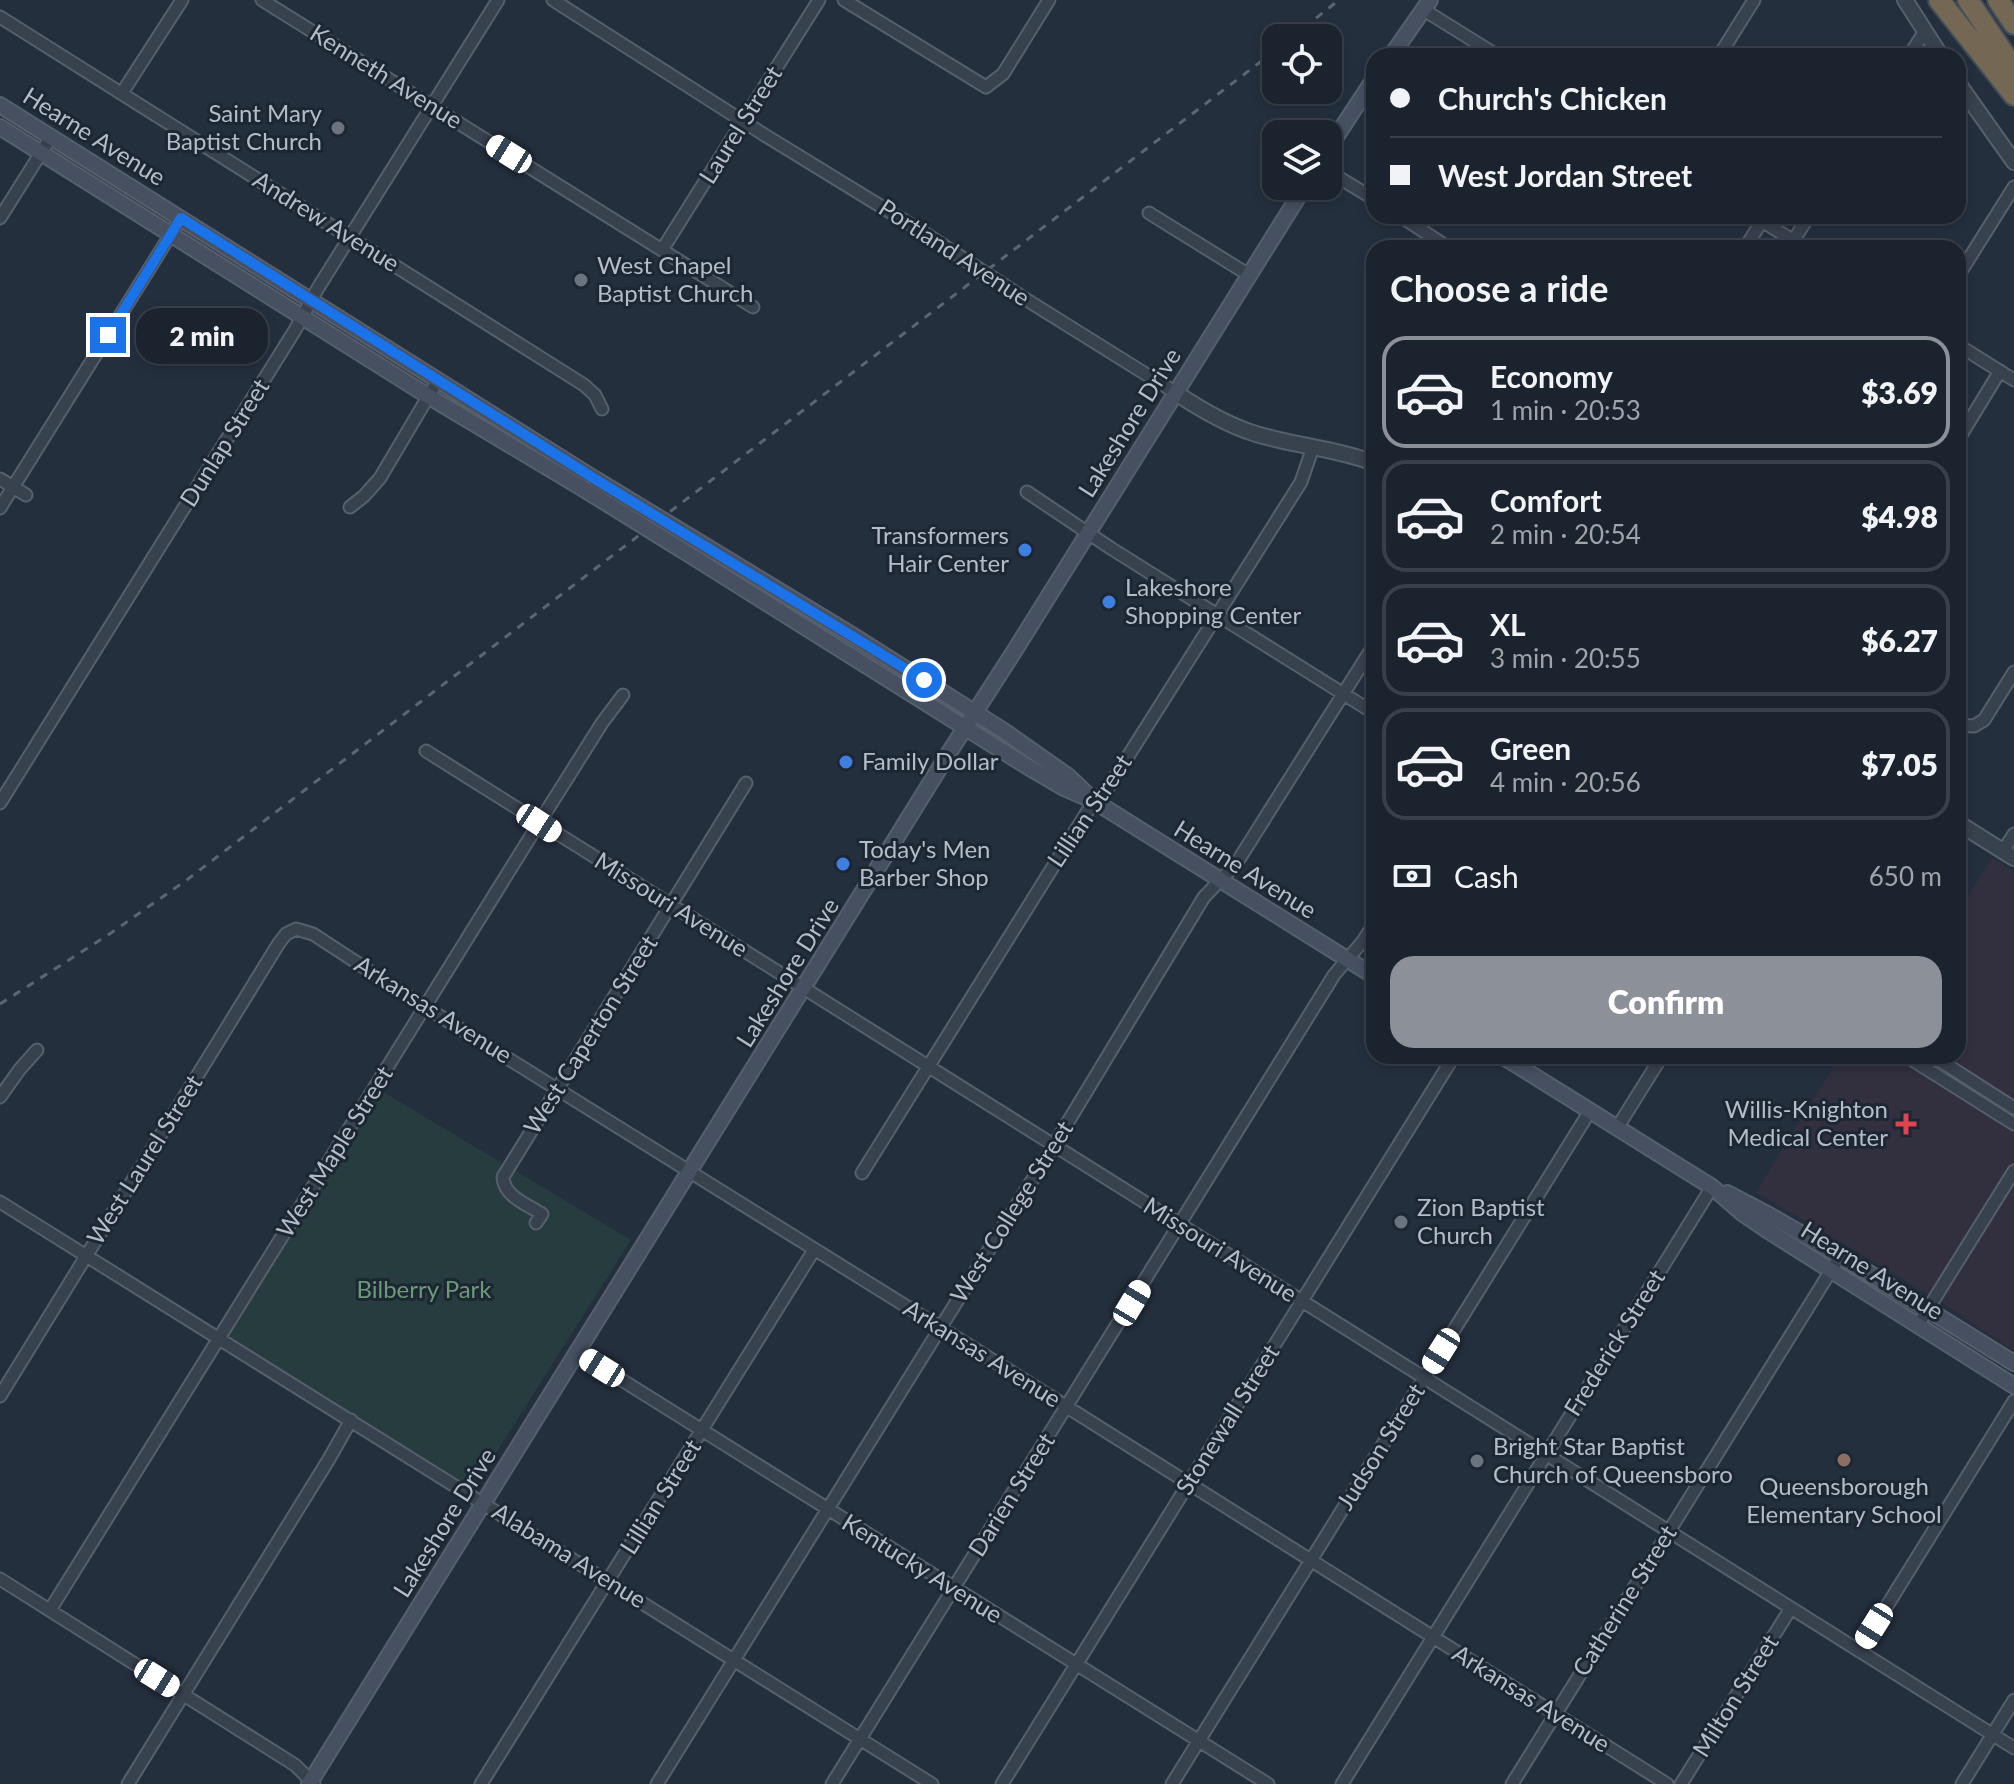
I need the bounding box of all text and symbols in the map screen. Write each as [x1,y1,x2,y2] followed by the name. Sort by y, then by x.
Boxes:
[305,17,468,134] street label: Kenneth Avenue
[1262,24,1342,200] map controls
[1262,24,1342,104] button: locate
[692,60,788,189] street label: Laurel Street
[18,80,171,191] street label: Hearne Avenue
[1438,80,1667,116] text: Church's Chicken
[166,98,323,155] place label: Saint Mary Baptist Church
[329,119,347,137] marker: Saint Mary Baptist Church
[1262,120,1342,200] button: layers
[482,131,536,177] car
[1438,157,1692,193] text: West Jordan Street
[248,164,405,277] street label: Andrew Avenue
[874,192,1036,311] street label: Portland Avenue
[597,250,753,307] place label: West Chapel Baptist Church
[1390,266,1609,310] text: Choose a ride
[572,271,590,289] marker: West Chapel Baptist Church
[136,307,268,363] callout: 2 min
[90,317,126,353] route end
[170,320,234,352] text: 2 min
[1071,342,1186,502] street label: Lakeshore Drive
[1394,356,1466,428] icon: car
[1490,358,1613,394] text: Economy
[173,373,275,511] street label: Dunlap Street
[1861,374,1938,410] text: $3.69
[1490,394,1641,426] text: 1 min · 20:53
[1394,480,1466,552] icon: car
[1490,482,1602,518] text: Comfort
[1861,498,1938,534] text: $4.98
[1490,518,1641,550] text: 2 min · 20:54
[871,520,1009,577] place label: Transformers Hair Center
[1016,541,1034,559] marker: Transformers Hair Center
[1125,572,1301,629] place label: Lakeshore Shopping Center
[1100,593,1118,611] marker: Lakeshore Shopping Center
[1394,604,1466,676] icon: car
[1490,606,1526,642] text: XL
[1861,622,1938,658] text: $6.27
[1490,642,1641,674] text: 3 min · 20:55
[906,662,942,698] route start
[1394,728,1466,800] icon: car
[1490,730,1571,766] text: Green
[862,746,999,775] place label: Family Dollar
[1861,746,1938,782] text: $7.05
[1040,748,1137,872] street label: Lillian Street
[837,753,855,771] marker: Family Dollar
[1490,766,1641,798] text: 4 min · 20:56
[512,800,566,846] car
[1169,813,1322,924] street label: Hearne Avenue
[859,834,991,891] place label: Today's Men Barber Shop
[590,845,754,962] street label: Missouri Avenue
[1390,854,1434,898] icon: cash
[834,855,852,873] marker: Today's Men Barber Shop
[1454,858,1519,894] text: Cash
[1869,860,1942,892] text: 650 m
[729,892,844,1052] street label: Lakeshore Drive
[517,929,663,1139] street label: West Caperton Street
[350,949,518,1069] street label: Arkansas Avenue
[1390,956,1942,1048] button: Confirm
[269,1060,398,1242] street label: West Maple Street
[80,1069,208,1250] street label: West Laurel Street
[1725,1094,1888,1151] place label: Willis-Knighton Medical Center
[1895,1113,1917,1135] marker: Willis-Knighton Medical Center
[943,1115,1079,1308] street label: West College Street
[1139,1190,1303,1307] street label: Missouri Avenue
[1417,1192,1545,1249] place label: Zion Baptist Church
[1392,1213,1410,1231] marker: Zion Baptist Church
[1796,1214,1949,1325] street label: Hearne Avenue
[1557,1263,1670,1421] street label: Frederick Street
[356,1274,492,1303] park label: Bilberry Park
[1109,1276,1155,1330] car
[899,1293,1067,1413] street label: Arkansas Avenue
[1418,1324,1464,1378] car
[1169,1338,1285,1500] street label: Stonewall Street
[575,1345,629,1391] car
[1329,1377,1430,1515] street label: Judson Street
[961,1427,1060,1561] street label: Darien Street
[1493,1431,1733,1488] place label: Bright Star Baptist Church of Queensboro
[613,1433,707,1559] street label: Lillian Street
[386,1442,501,1602] street label: Lakeshore Drive
[1835,1451,1853,1469] marker: Queensborough Elementary School
[1468,1452,1486,1470] marker: Bright Star Baptist Church of Queensboro
[1746,1471,1942,1528] place label: Queensborough Elementary School
[488,1496,652,1614] street label: Alabama Avenue
[837,1507,1008,1629] street label: Kentucky Avenue
[1566,1519,1682,1681] street label: Catherine Street
[1851,1599,1897,1653] car
[1686,1629,1784,1762] street label: Milton Street
[1448,1638,1616,1758] street label: Arkansas Avenue
[130,1655,184,1701] car

